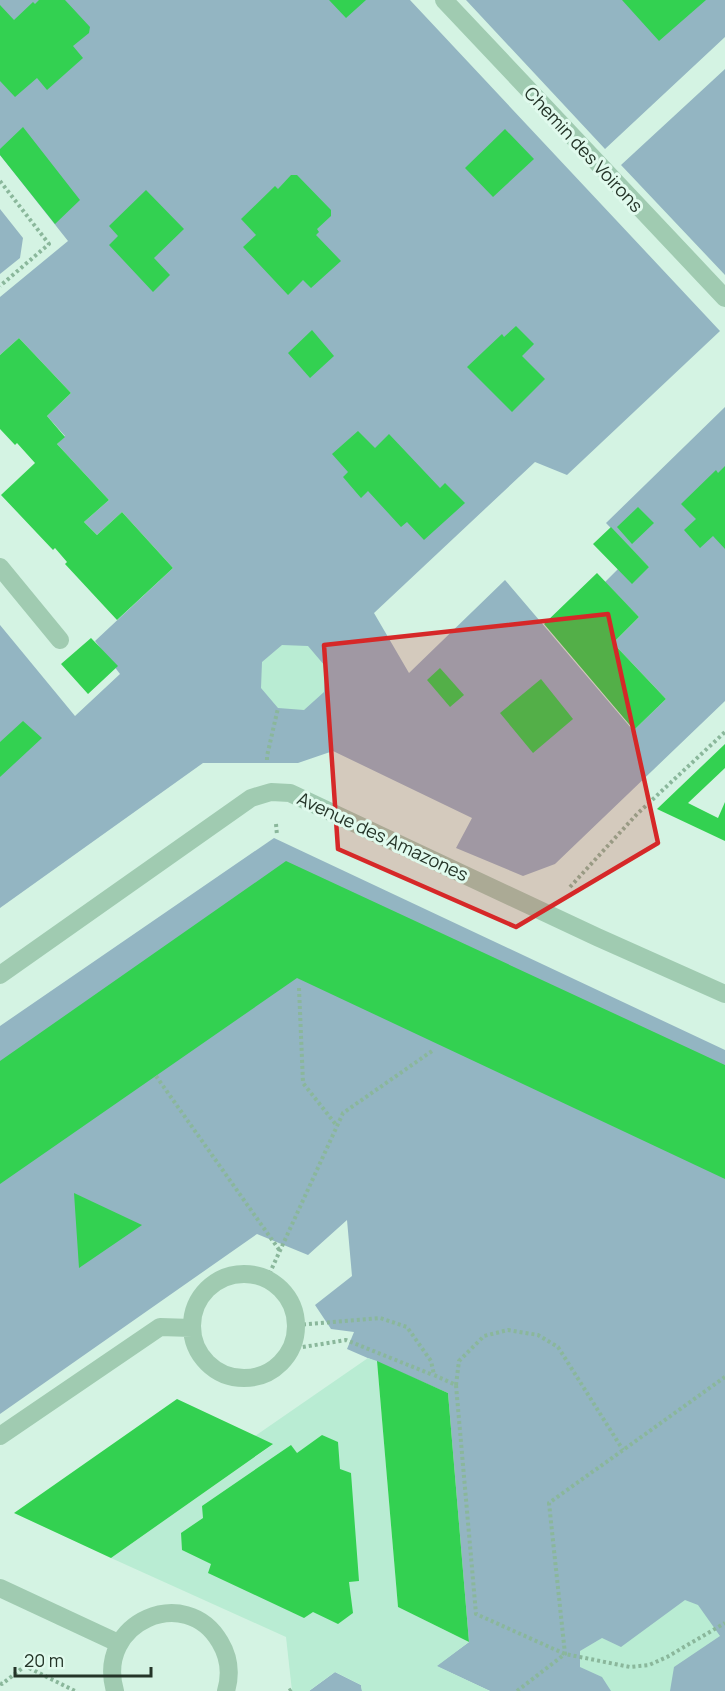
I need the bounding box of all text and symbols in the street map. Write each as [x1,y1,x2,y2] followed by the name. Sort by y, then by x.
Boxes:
[519,81,649,217] street label: Chemin des Voirons
[294,786,472,886] street label: Avenue des Amazones
[15,1640,152,1678] scale bar
[24,1648,64,1672] text: 20 m

